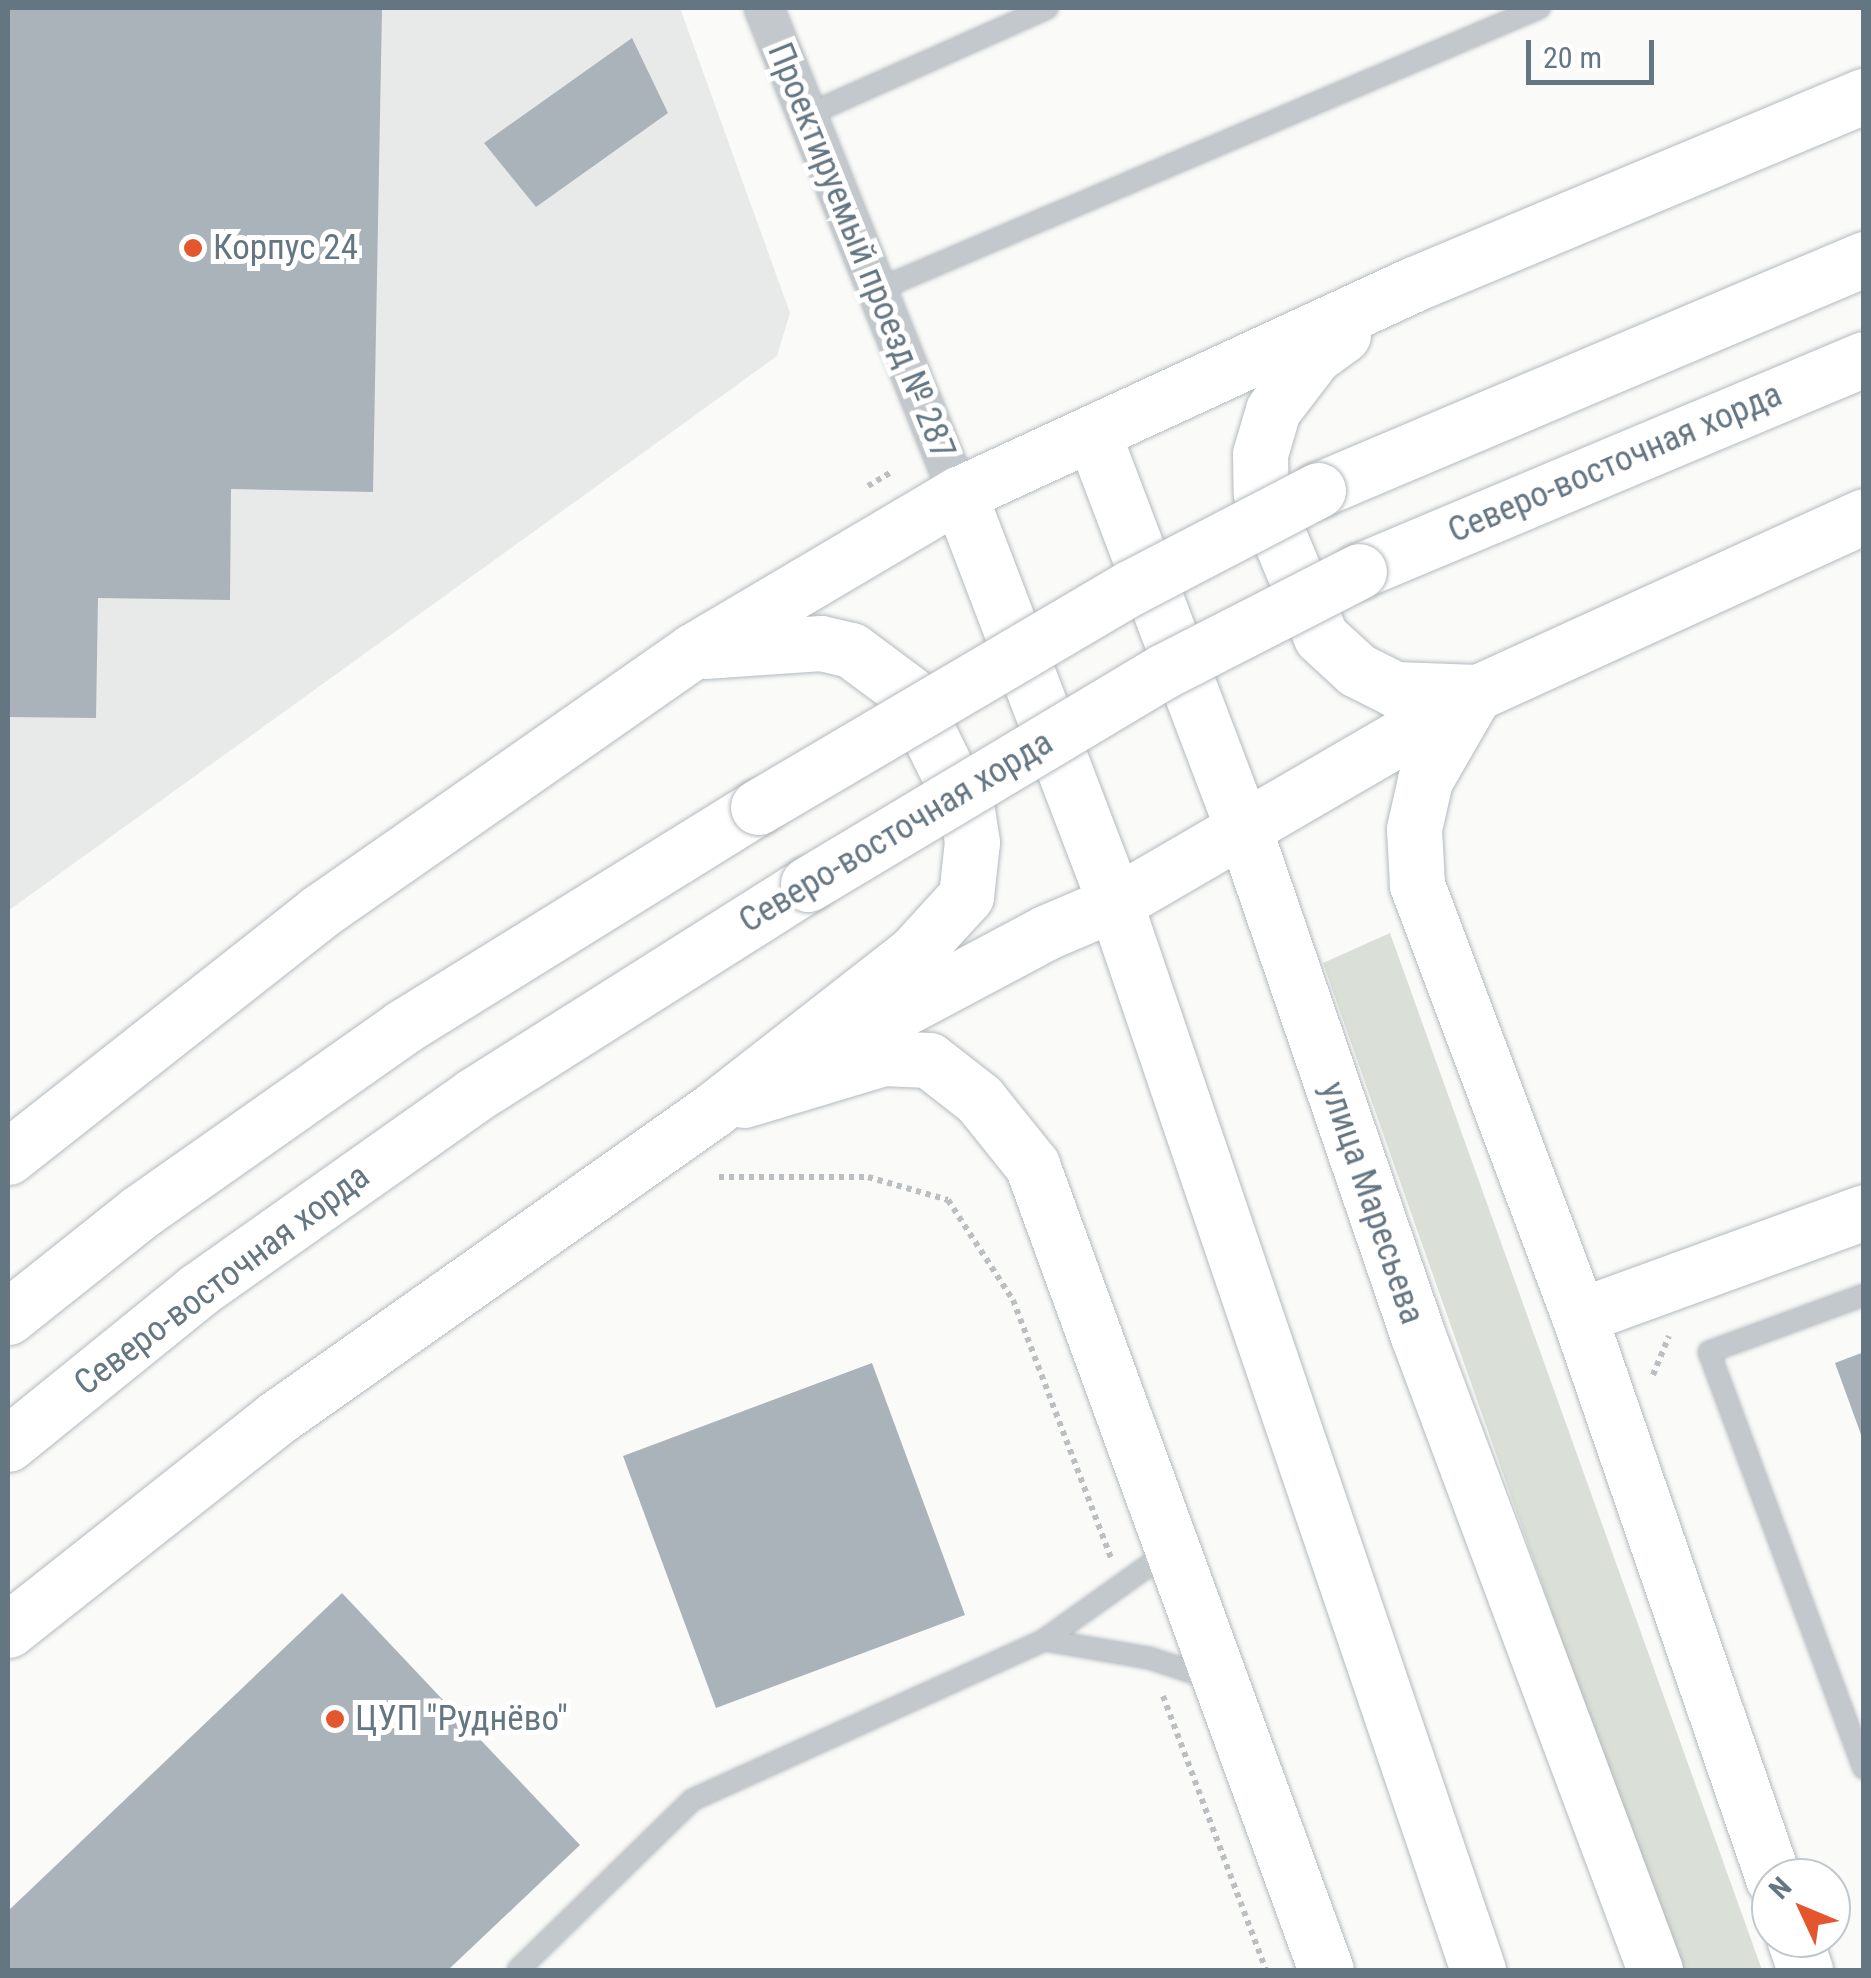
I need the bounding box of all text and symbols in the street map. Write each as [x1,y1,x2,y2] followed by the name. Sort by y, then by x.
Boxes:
[1531,20,1658,82] scale bar
[758,37,964,465] street label: Проектируемый проезд № 287
[1543,40,1602,75] text: 20 m
[213,227,358,269] place label: Корпус 24
[182,237,204,259] marker: Корпус 24
[1442,374,1788,552] street label: Северо-восточная хорда
[732,722,1060,942] street label: Северо-восточная хорда
[1311,1076,1433,1330] street label: улица Маресьева
[66,1155,378,1405] street label: Северо-восточная хорда
[355,1698,568,1740] place label: ЦУП "Руднёво"
[324,1708,346,1730] marker: ЦУП "Руднёво"
[1751,1858,1851,1958] north arrow
[1763,1871,1798,1906] text: N

